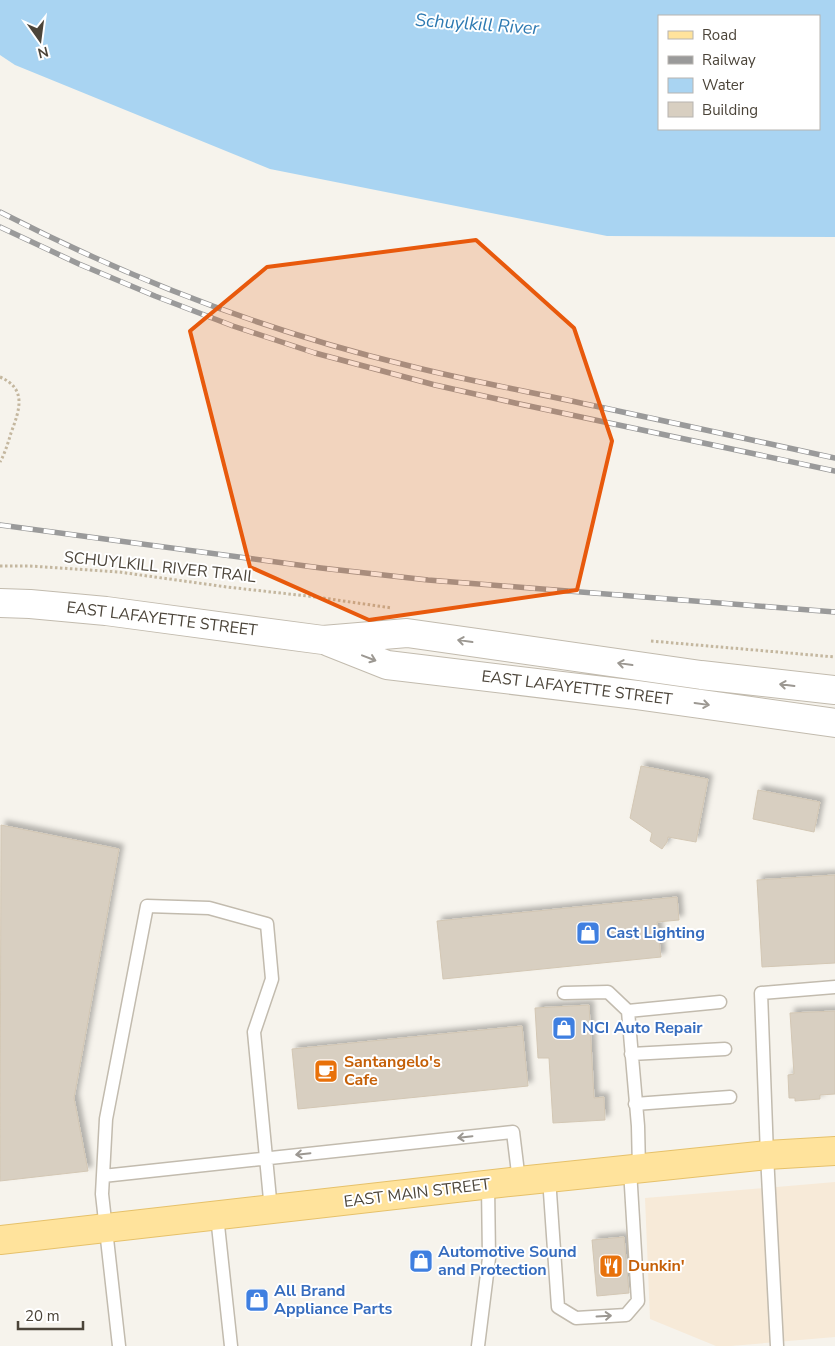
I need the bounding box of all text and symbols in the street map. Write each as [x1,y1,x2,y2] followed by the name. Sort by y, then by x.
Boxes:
[414,8,540,40] water label: Schuylkill River
[15,15,65,65] north arrow
[658,15,820,130] legend
[702,25,737,45] text: Road
[36,42,50,63] text: N
[702,50,756,70] text: Railway
[702,75,745,95] text: Water
[702,100,758,120] text: Building
[63,546,257,588] street label: SCHUYLKILL RIVER TRAIL
[65,596,259,642] street label: EAST LAFAYETTE STREET
[457,636,473,646] one-way arrow
[361,654,376,663] one-way arrow
[618,659,634,669] one-way arrow
[480,665,674,711] street label: EAST LAFAYETTE STREET
[779,680,795,690] one-way arrow
[694,700,710,710] one-way arrow
[575,920,601,946] shop icon: Cast Lighting
[606,922,705,944] place label: Cast Lighting
[551,1015,577,1041] shop icon: NCI Auto Repair
[582,1017,703,1039] place label: NCI Auto Repair
[344,1051,441,1091] place label: Santangelo's Cafe
[313,1058,339,1084] cafe icon: Santangelo's Cafe
[457,1132,473,1142] one-way arrow
[296,1149,312,1159] one-way arrow
[342,1173,492,1213] street label: EAST MAIN STREET
[438,1241,577,1281] place label: Automotive Sound and Protection
[408,1248,434,1274] shop icon: Automotive Sound and Protection
[598,1253,624,1279] restaurant icon: Dunkin'
[628,1255,685,1277] place label: Dunkin'
[274,1280,392,1320] place label: All Brand Appliance Parts
[244,1287,270,1313] shop icon: All Brand Appliance Parts
[18,1298,82,1330] scale bar
[25,1306,60,1326] text: 20 m
[595,1312,611,1321] one-way arrow

